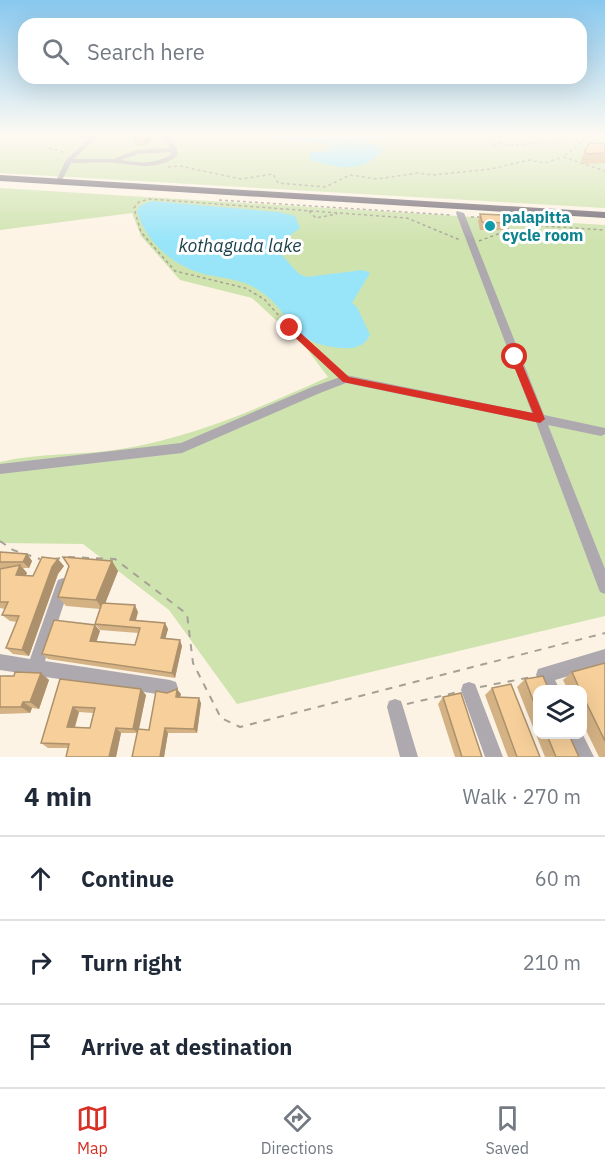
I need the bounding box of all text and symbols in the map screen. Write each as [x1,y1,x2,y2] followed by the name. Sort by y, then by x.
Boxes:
[18,18,587,84] search box
[39,35,72,68] icon: search
[87,37,205,66] text: Search here
[502,207,583,245] place label: palapitta cycle room
[483,219,497,233] marker: palapitta cycle room
[178,234,302,257] water label: kothaguda lake
[276,314,302,340] route end
[501,343,527,369] route start
[533,685,587,739] map controls
[533,685,587,739] button: layers
[24,779,92,813] text: 4 min
[463,783,581,810] text: Walk · 270 m
[24,862,57,895] icon: ahead
[81,864,174,893] text: Continue
[535,865,581,892] text: 60 m
[24,946,57,979] icon: right
[81,948,182,977] text: Turn right
[523,949,581,976] text: 210 m
[24,1030,57,1063] icon: arrive
[81,1032,292,1061] text: Arrive at destination
[76,1102,109,1158] tab: Map
[261,1102,334,1158] tab: Directions
[486,1102,529,1158] tab: Saved

